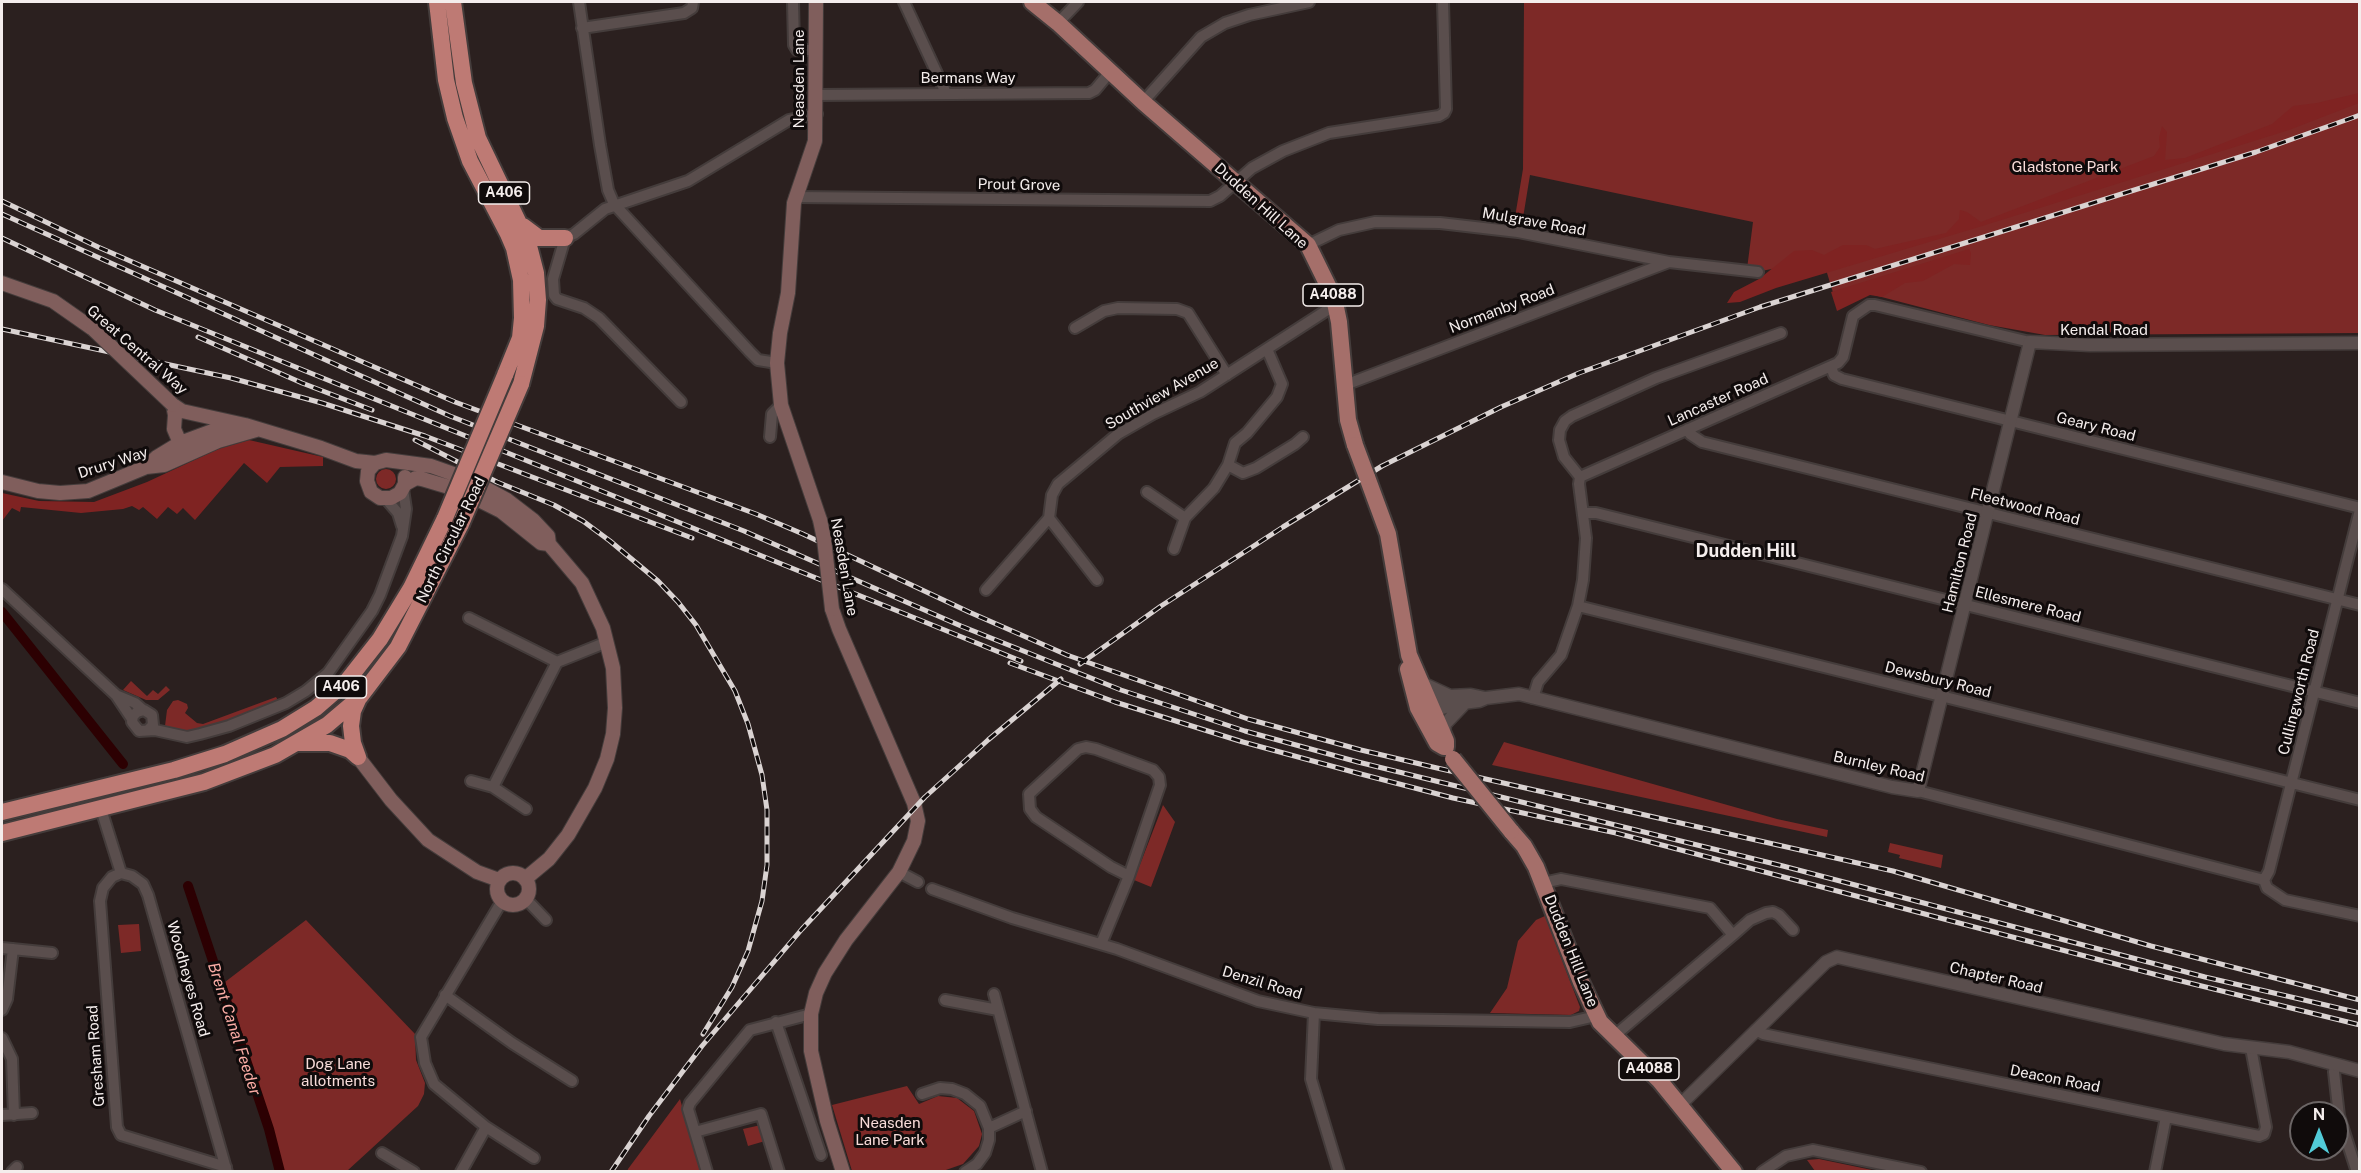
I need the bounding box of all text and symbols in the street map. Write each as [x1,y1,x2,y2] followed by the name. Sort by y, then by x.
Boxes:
[790,29,808,129] street label: Neasden Lane
[920,69,1016,87] street label: Bermans Way
[2011,158,2119,176] park label: Gladstone Park
[1211,159,1311,253] street label: Dudden Hill Lane
[977,175,1061,195] street label: Prout Grove
[478,182,530,204] road number: A406
[1481,204,1587,240] street label: Mulgrave Road
[1447,281,1557,337] street label: Normanby Road
[1303,284,1363,306] road number: A4088
[83,301,191,399] street label: Great Central Way
[2060,321,2148,339] street label: Kendal Road
[1102,354,1222,434] street label: Southview Avenue
[1665,370,1771,430] street label: Lancaster Road
[2055,408,2137,446] street label: Geary Road
[76,443,150,483] street label: Drury Way
[413,474,489,606] street label: North Circular Road
[1968,485,2082,529] street label: Fleetwood Road
[1939,511,1981,615] street label: Hamilton Road
[827,517,861,617] street label: Neasden Lane
[1696,540,1796,562] district label: Dudden Hill
[1973,583,2083,627] street label: Ellesmere Road
[2275,627,2323,757] street label: Cullingworth Road
[1883,658,1993,702] street label: Dewsbury Road
[316,676,366,698] road number: A406
[1832,748,1926,786] street label: Burnley Road
[1540,892,1602,1010] street label: Dudden Hill Lane
[163,919,213,1039] street label: Woodheyes Road
[1948,959,2044,997] street label: Chapter Road
[203,960,265,1098] water label: Brent Canal Feeder
[1220,962,1304,1004] street label: Denzil Road
[83,1005,109,1107] street label: Gresham Road
[301,1055,375,1090] park label: Dog Lane allotments
[1619,1058,1679,1080] road number: A4088
[2008,1061,2102,1097] street label: Deacon Road
[2289,1101,2349,1161] north arrow
[2313,1105,2325,1124] text: N
[855,1114,925,1149] park label: Neasden Lane Park

